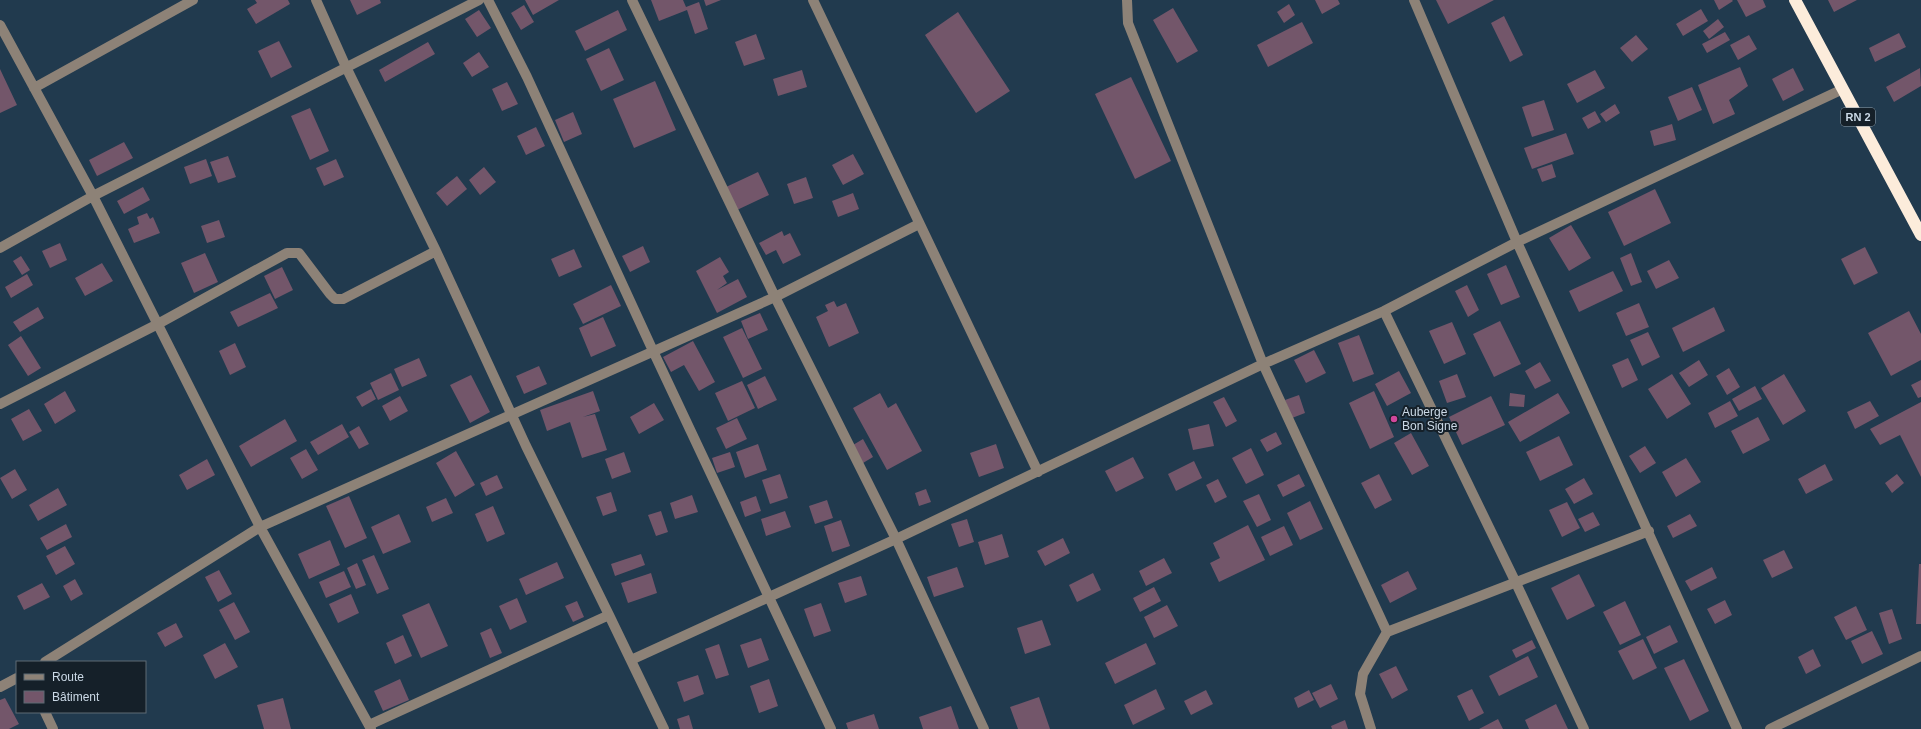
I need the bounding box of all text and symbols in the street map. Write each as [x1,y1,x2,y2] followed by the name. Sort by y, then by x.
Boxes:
[1841,108,1875,126] road number: RN 2
[1402,405,1458,433] place label: Auberge Bon Signe
[1389,414,1399,424] marker: Auberge Bon Signe
[16,661,146,713] legend
[52,670,84,684] text: Route
[52,690,100,704] text: Bâtiment

